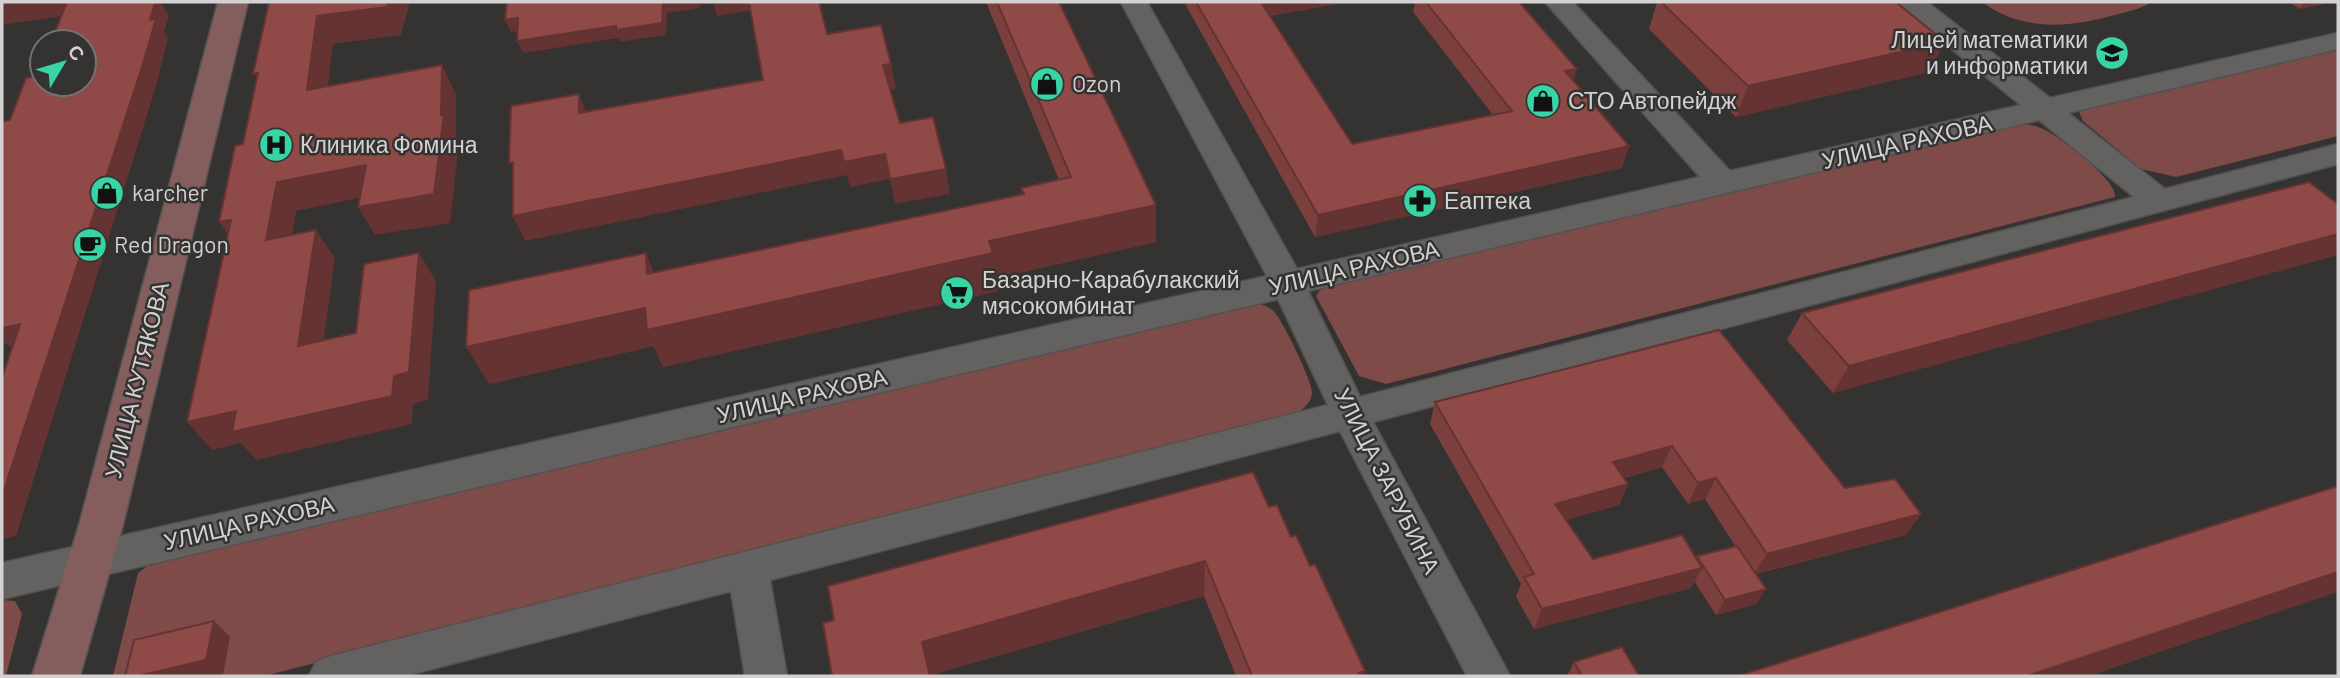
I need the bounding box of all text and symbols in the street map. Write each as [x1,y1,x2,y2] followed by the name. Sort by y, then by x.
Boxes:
[1891,25,2088,79] place label: Лицей математики и информатики
[28,28,98,98] north arrow
[2093,34,2131,72] school or university icon: Лицей математики и информатики
[64,40,90,65] text: С
[1028,65,1066,103] shop icon: Ozon
[1072,69,1121,97] place label: Ozon
[1524,82,1562,120] shop icon: СТО Автопейдж
[1568,86,1737,114] place label: СТО Автопейдж
[1819,108,1995,174] street label: УЛИЦА РАХОВА
[257,126,295,164] hospital icon: Клиника Фомина
[300,130,478,158] place label: Клиника Фомина
[88,174,126,212] shop icon: karcher
[132,178,209,206] place label: karcher
[1401,182,1439,220] pharmacy icon: Еаптека
[1444,186,1531,214] place label: Еаптека
[71,226,109,264] cafe icon: Red Dragon
[114,230,229,258] place label: Red Dragon
[1266,234,1442,300] street label: УЛИЦА РАХОВА
[982,265,1240,319] place label: Базарно-Карабулакский мясокомбинат
[938,274,976,312] supermarket icon: Базарно-Карабулакский мясокомбинат
[98,278,174,481] street label: УЛИЦА КУТЯКОВА
[714,362,890,428] street label: УЛИЦА РАХОВА
[1329,383,1447,579] street label: УЛИЦА ЗАРУБИНА
[161,489,337,555] street label: УЛИЦА РАХОВА

